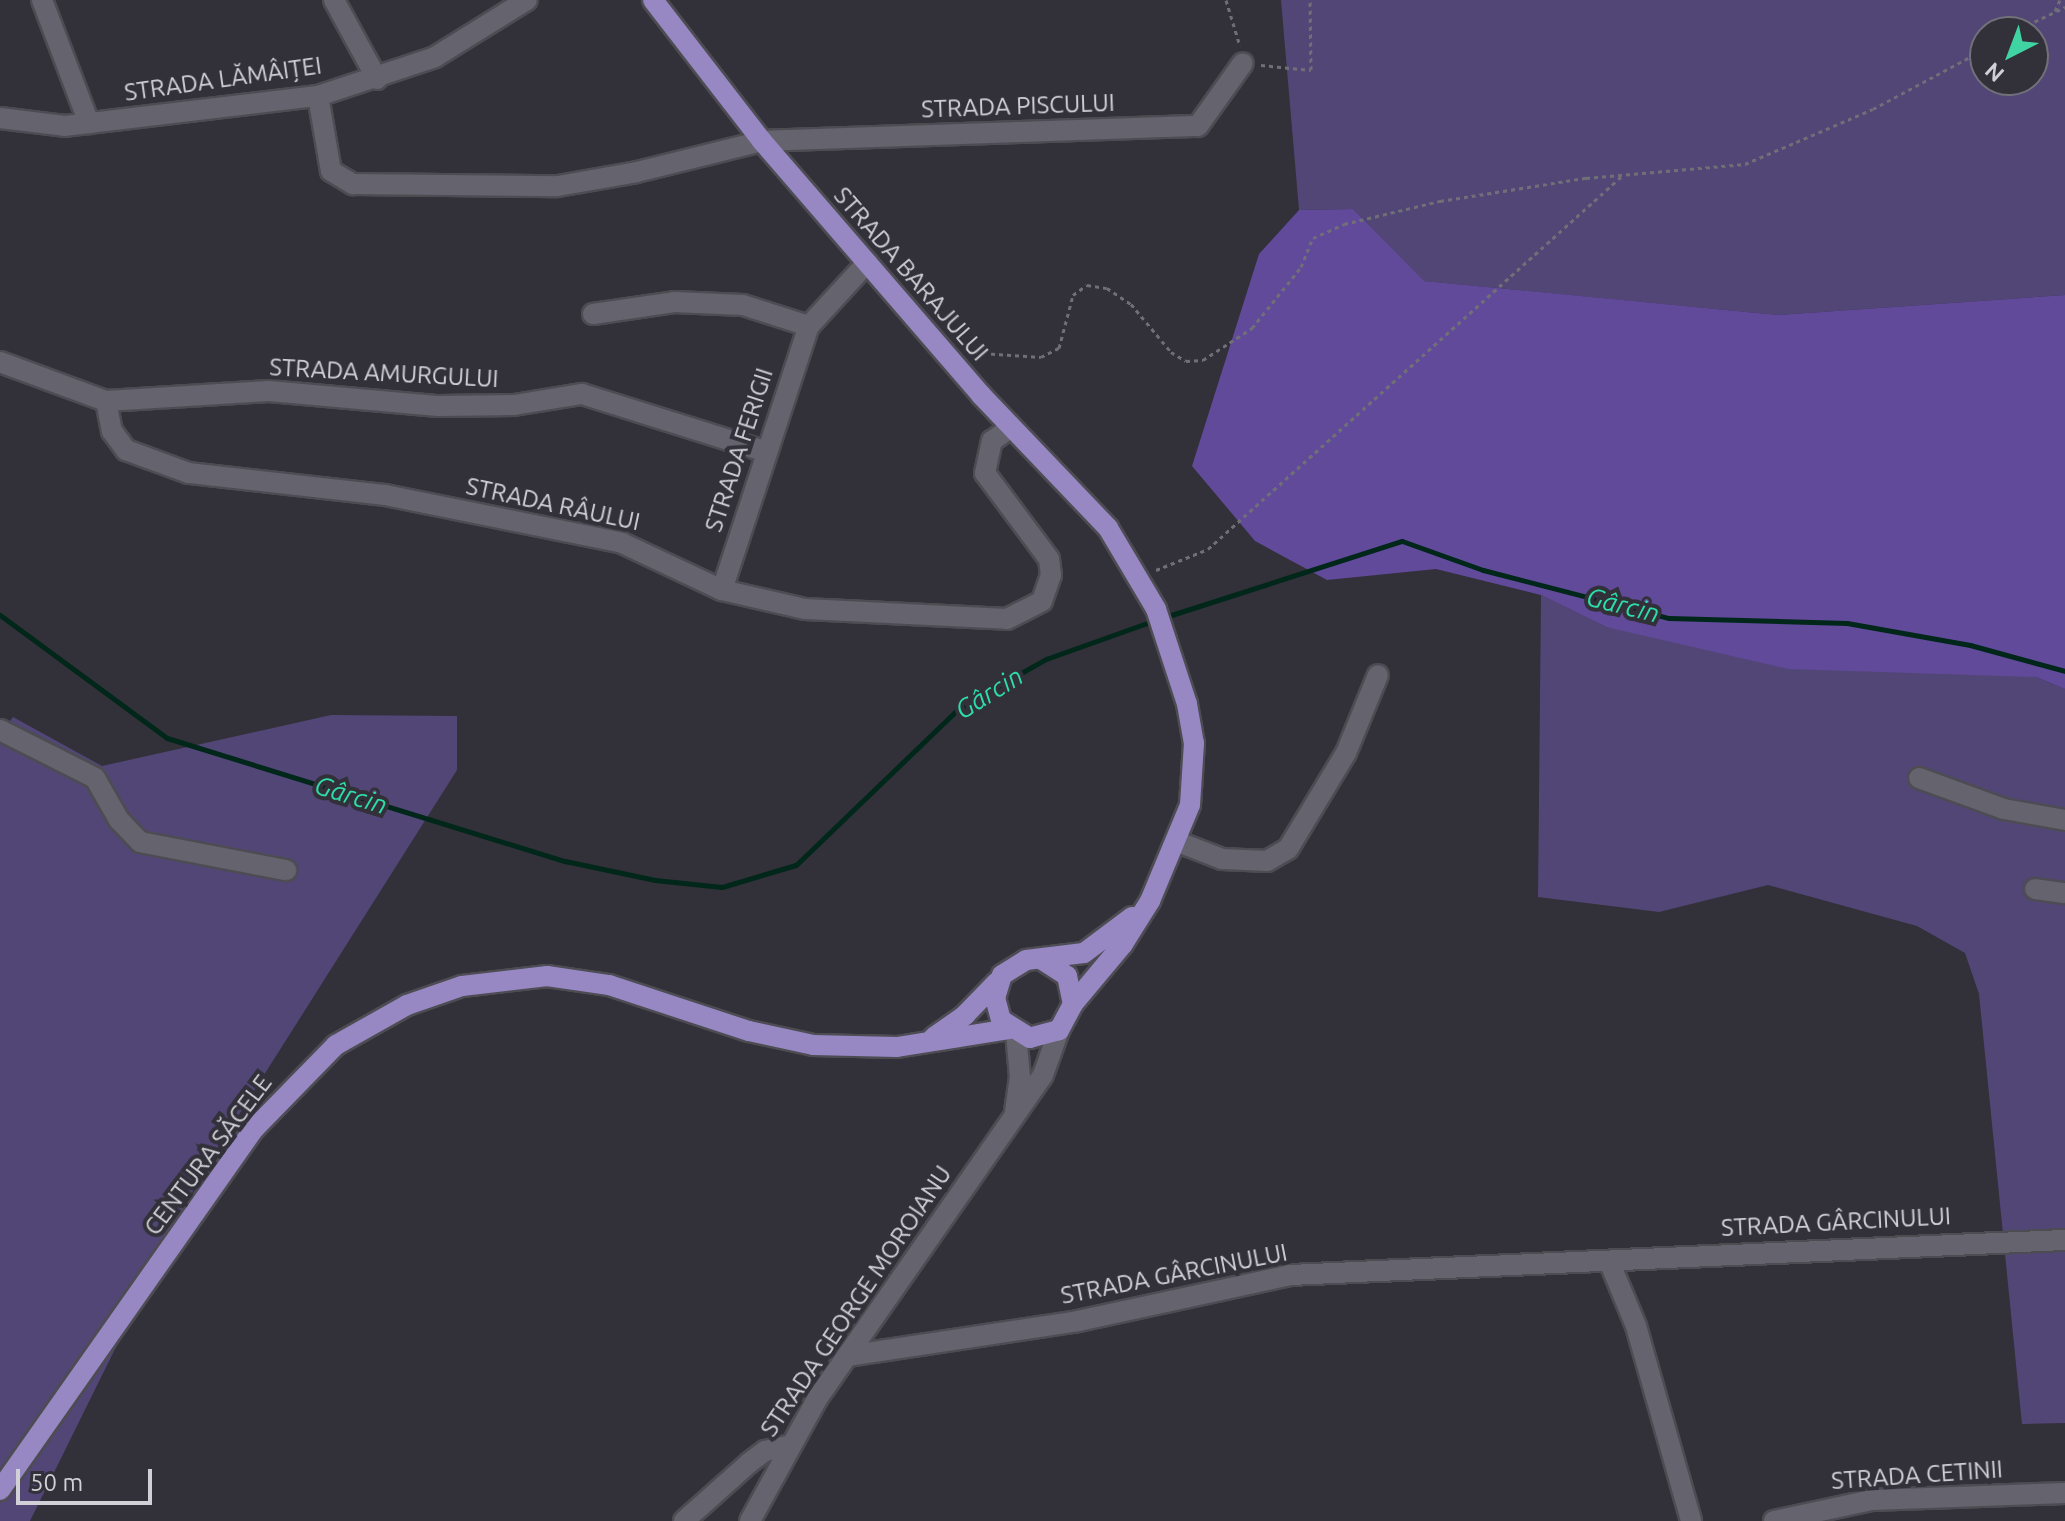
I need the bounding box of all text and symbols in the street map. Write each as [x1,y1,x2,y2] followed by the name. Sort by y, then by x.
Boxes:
[1969,16,2049,96] north arrow
[122,51,324,107] street label: STRADA LĂMÂIȚEI
[1979,58,2008,88] text: N
[921,88,1115,124] street label: STRADA PISCULUI
[828,181,994,367] street label: STRADA BARAJULUI
[269,353,499,393] street label: STRADA AMURGULUI
[699,365,779,535] street label: STRADA FERIGII
[463,472,643,536] street label: STRADA RÂULUI
[1583,581,1663,629] water label: Gârcin
[949,660,1029,726] water label: Gârcin
[311,769,391,821] water label: Gârcin
[138,1069,278,1241] street label: CENTURA SĂCELE
[754,1160,958,1442] street label: STRADA GEORGE MOROIANU
[1720,1202,1952,1242] street label: STRADA GÂRCINULUI
[1058,1238,1290,1310] street label: STRADA GÂRCINULUI
[20,1453,156,1503] scale bar
[1830,1455,2004,1495] street label: STRADA CETINII
[30,1469,83,1496] text: 50 m

